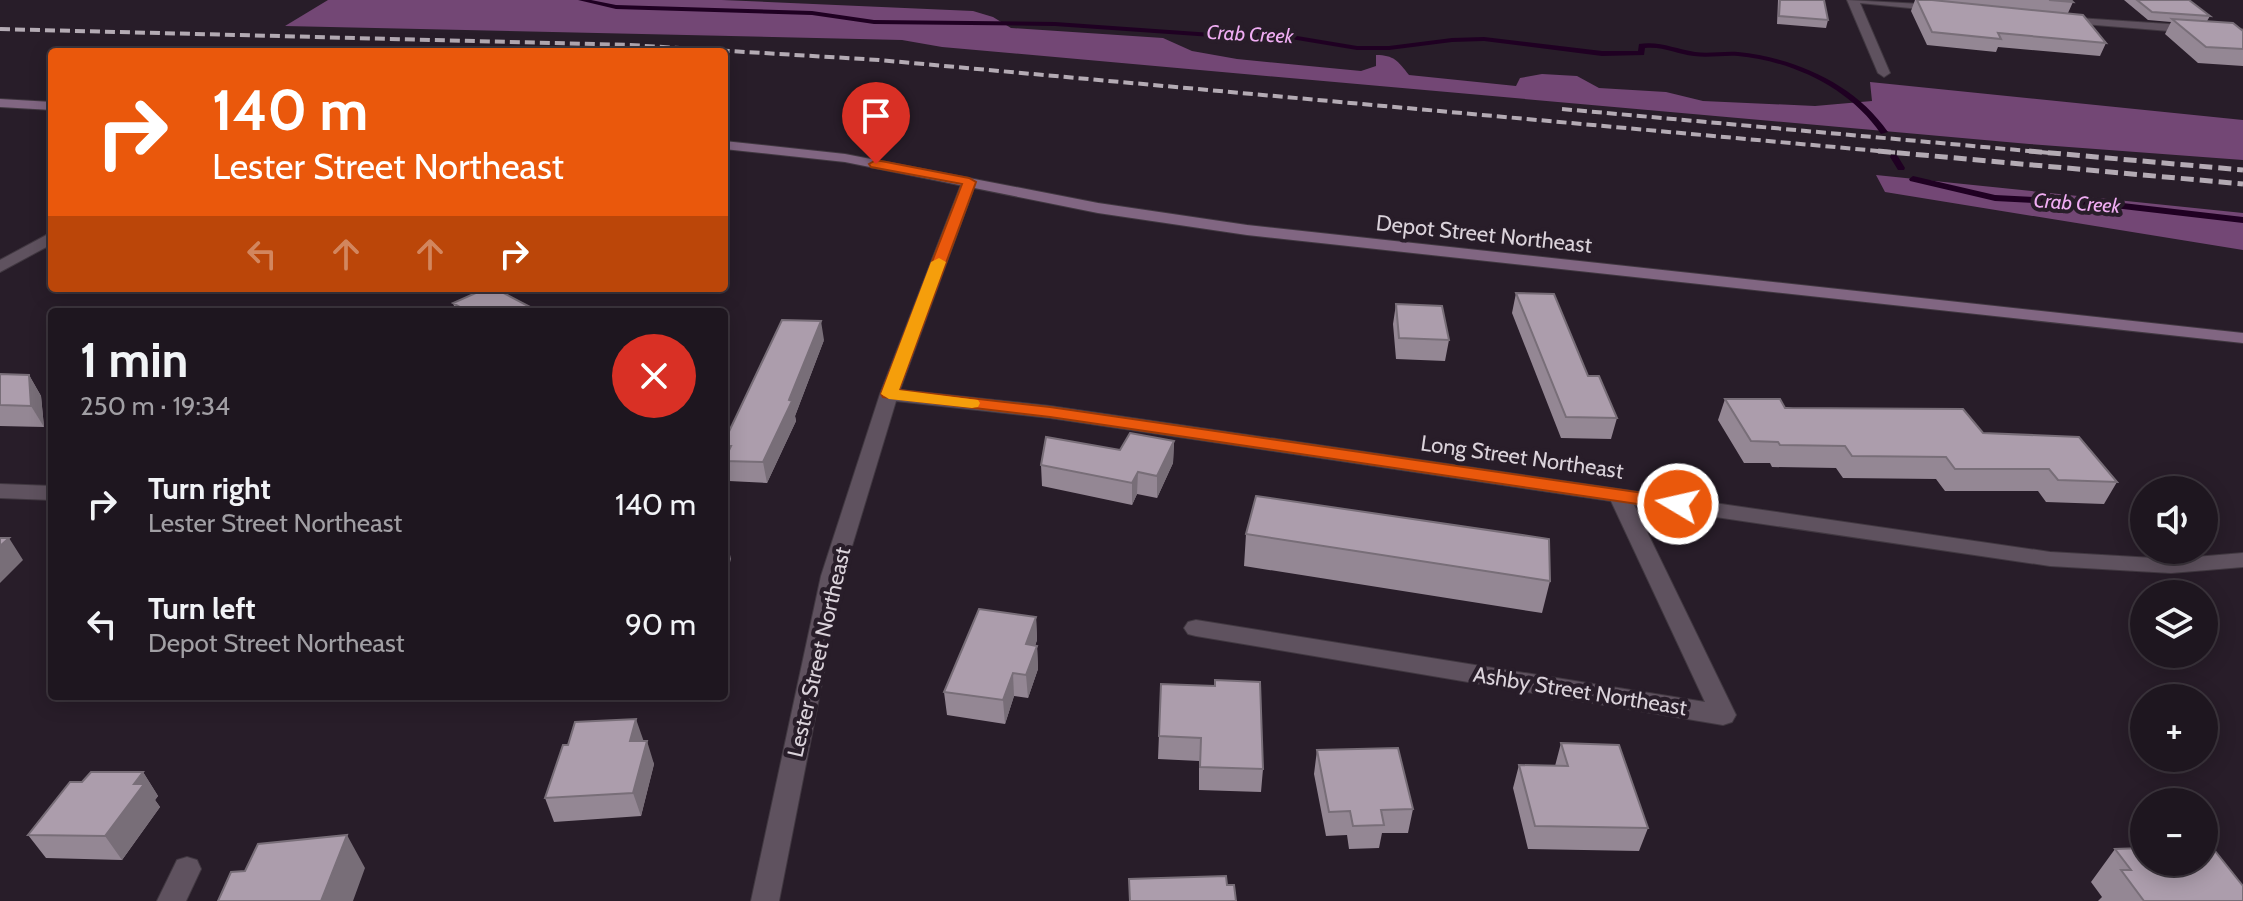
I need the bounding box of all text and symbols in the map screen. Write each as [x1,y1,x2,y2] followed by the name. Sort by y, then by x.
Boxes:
[1206,20,1295,48] water label: Crab Creek
[212,76,368,144] text: 140 m
[80,80,184,184] icon: right
[842,82,910,164] pin
[854,94,898,138] icon: arrive
[212,144,564,188] text: Lester Street Northeast
[2033,188,2123,218] water label: Crab Creek
[1375,209,1594,259] street label: Depot Street Northeast
[240,232,284,276] icon: left
[324,232,368,276] icon: ahead
[408,232,452,276] icon: ahead
[492,232,536,276] icon: right
[80,331,188,389] text: 1 min
[612,334,696,418] button: close
[80,390,230,422] text: 250 m · 19:34
[1419,429,1626,485] street label: Long Street Northeast
[1636,462,1720,546] position arrow
[148,470,271,507] text: Turn right
[2130,476,2218,876] map controls
[2130,476,2218,564] button: sound
[80,482,124,526] icon: right
[615,486,696,523] text: 140 m
[148,507,402,539] text: Lester Street Northeast
[782,544,856,760] street label: Lester Street Northeast
[2130,580,2218,668] button: layers
[148,590,256,627] text: Turn left
[80,602,124,646] icon: left
[625,606,696,643] text: 90 m
[148,627,405,659] text: Depot Street Northeast
[1471,661,1689,721] street label: Ashby Street Northeast
[2130,684,2218,772] button: +
[2130,788,2218,876] button: −

